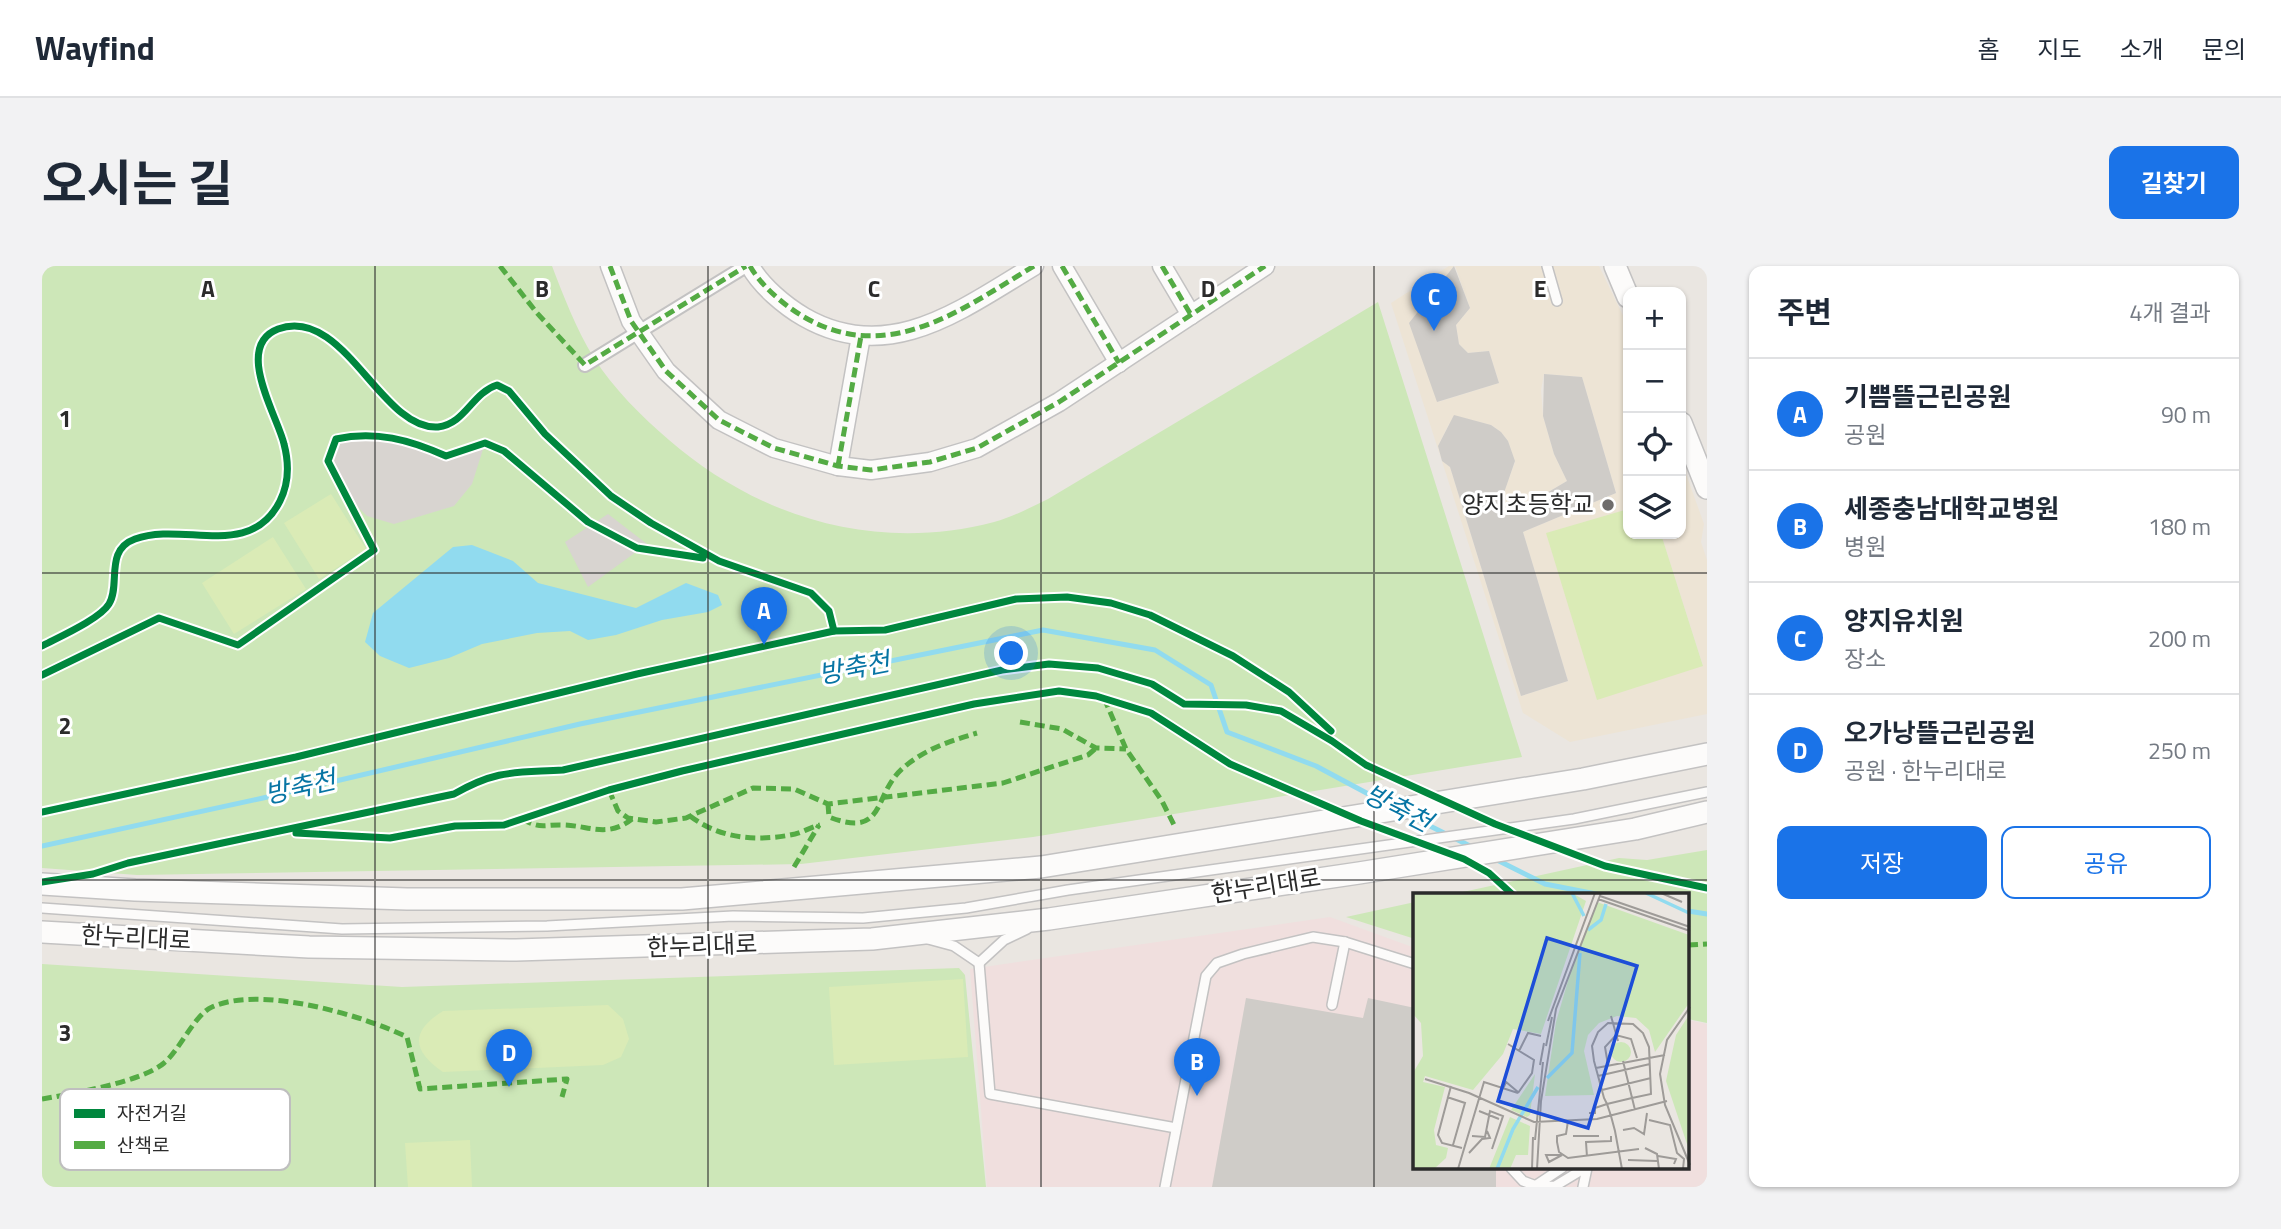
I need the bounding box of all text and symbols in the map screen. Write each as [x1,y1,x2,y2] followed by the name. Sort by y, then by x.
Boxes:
[35,23,155,73] text: Wayfind
[1977,31,1999,67] text: 홈
[2037,31,2082,67] text: 지도
[2120,31,2164,67] text: 소개
[2202,31,2246,67] text: 문의
[42,145,233,220] text: 오시는 길
[2109,146,2239,219] button: 길찾기
[201,271,215,306] text: A
[535,271,549,306] text: B
[868,271,880,306] text: C
[1201,271,1215,306] text: D
[1534,271,1546,306] text: E
[1411,273,1457,331] pin: C
[1623,287,1686,539] map controls
[1623,287,1686,350] button: +
[1777,289,1832,335] text: 주변
[2130,295,2211,330] text: 4개 결과
[1623,350,1686,413] button: −
[1844,377,2011,416] text: 기쁨뜰근린공원
[1793,397,1807,432] text: A
[2161,397,2211,432] text: 90 m
[59,401,71,436] text: 1
[1623,413,1686,476] button: locate
[1844,417,1886,452] text: 공원
[1623,476,1686,539] button: layers
[1462,486,1594,522] place label: 양지초등학교
[1844,489,2059,528] text: 세종충남대학교병원
[1600,497,1616,513] marker: 양지초등학교
[1793,509,1807,544] text: B
[2148,509,2211,544] text: 180 m
[1844,529,1886,564] text: 병원
[741,587,787,645] pin: A
[1844,601,1964,640] text: 양지유치원
[1794,621,1806,656] text: C
[2148,621,2211,656] text: 200 m
[994,636,1028,670] your location
[815,641,896,693] water label: 방축천
[1844,641,1886,676] text: 장소
[59,708,71,743] text: 2
[1844,713,2035,752] text: 오가낭뜰근린공원
[1793,733,1807,768] text: D
[2148,733,2211,768] text: 250 m
[1844,753,2007,788] text: 공원 · 한누리대로
[261,759,342,814] water label: 방축천
[1357,774,1442,843] water label: 방축천
[1777,826,1987,899] button: 저장
[2001,826,2211,899] button: 공유
[1209,859,1323,911] street label: 한누리대로
[1413,893,1689,1170] inset map
[80,916,192,958] street label: 한누리대로
[646,925,758,965] street label: 한누리대로
[59,1015,71,1050] text: 3
[486,1029,532,1087] pin: D
[1174,1038,1220,1096] pin: B
[60,1089,290,1170] legend
[117,1098,187,1127] text: 자전거길
[117,1130,169,1159] text: 산책로

